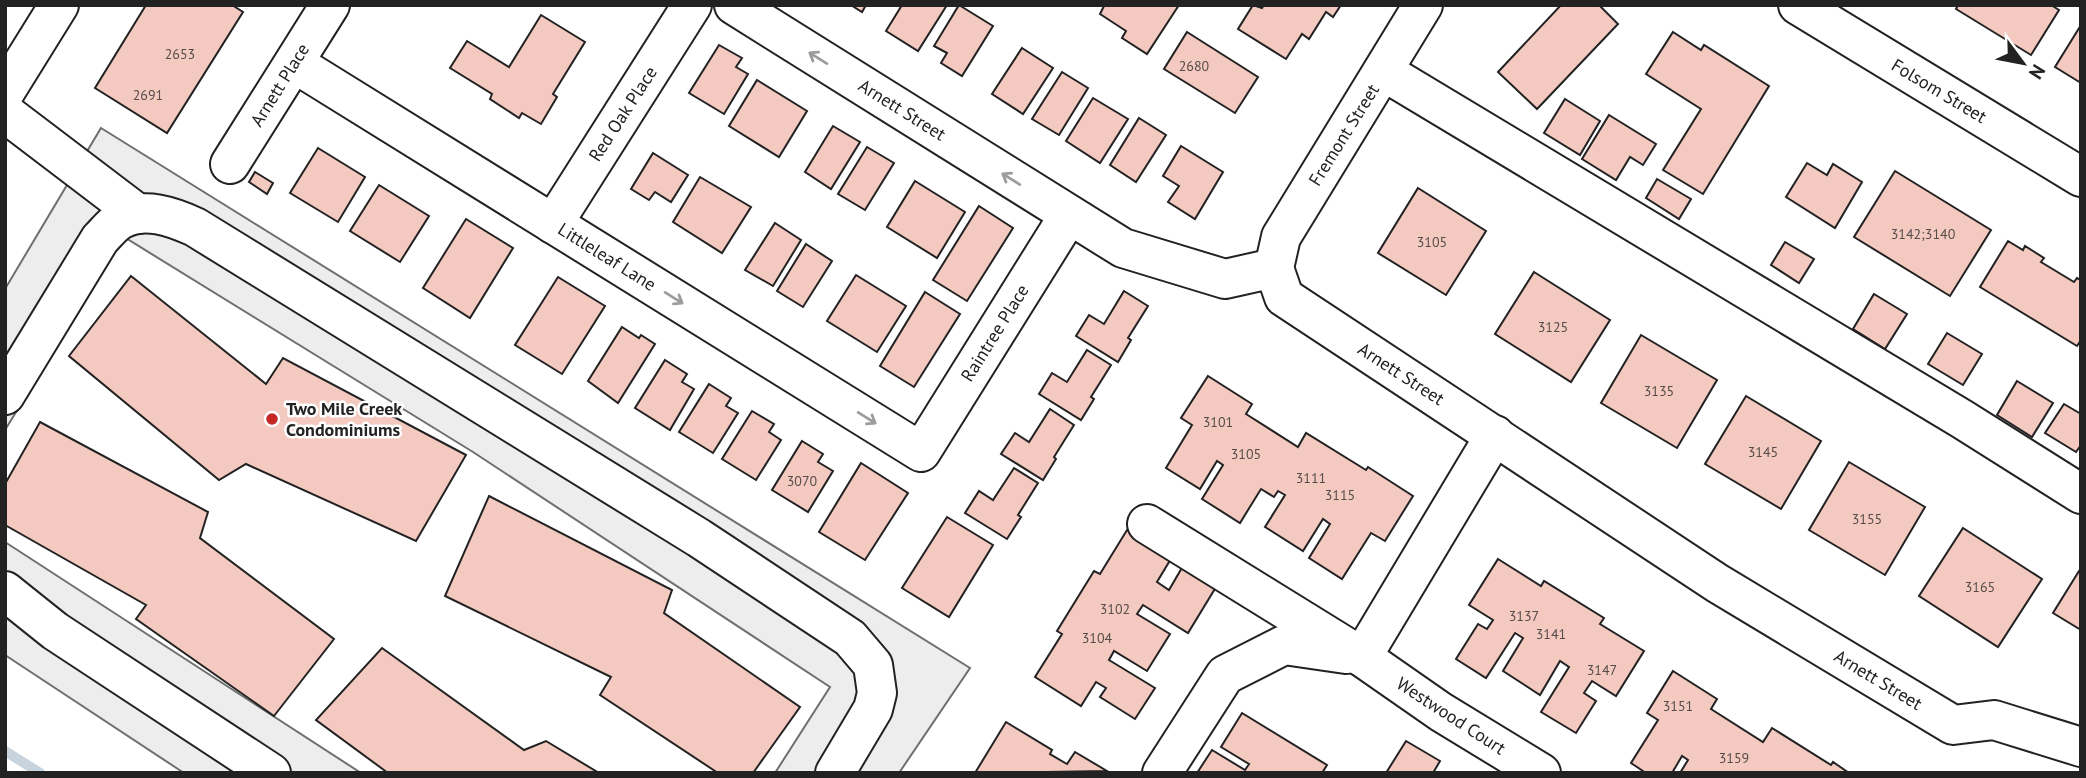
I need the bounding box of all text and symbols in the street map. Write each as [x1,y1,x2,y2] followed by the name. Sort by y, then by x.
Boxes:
[1988,28,2058,98] north arrow
[245,39,314,131] street label: Arnett Place
[165,45,195,63] house number: 2653
[809,50,828,65] one-way arrow
[1888,53,1991,128] street label: Folsom Street
[1179,57,1210,75] house number: 2680
[2024,60,2051,84] text: N
[583,62,662,166] street label: Red Oak Place
[854,74,950,145] street label: Arnett Street
[1303,80,1384,190] street label: Fremont Street
[133,86,163,104] house number: 2691
[1002,171,1021,186] one-way arrow
[554,217,661,296] street label: Littleleaf Lane
[1891,225,1956,243] house number: 3142;3140
[1417,233,1447,251] house number: 3105
[956,280,1034,386] street label: Raintree Place
[663,292,683,306] one-way arrow
[1538,318,1568,336] house number: 3125
[1354,337,1449,410] street label: Arnett Street
[1644,382,1674,400] house number: 3135
[286,397,402,441] place label: Two Mile Creek Condominiums
[264,411,280,427] marker: Two Mile Creek Condominiums
[857,411,876,426] one-way arrow
[1203,413,1233,431] house number: 3101
[1748,443,1778,461] house number: 3145
[1231,445,1261,463] house number: 3105
[1296,469,1326,487] house number: 3111
[787,472,818,490] house number: 3070
[1325,486,1355,504] house number: 3115
[1852,510,1882,528] house number: 3155
[1965,578,1995,596] house number: 3165
[1100,600,1130,618] house number: 3102
[1509,607,1539,625] house number: 3137
[1536,625,1566,643] house number: 3141
[1082,629,1113,647] house number: 3104
[1830,644,1926,715] street label: Arnett Street
[1587,661,1617,679] house number: 3147
[1392,672,1510,759] street label: Westwood Court
[1663,697,1693,715] house number: 3151
[1719,749,1749,767] house number: 3159

